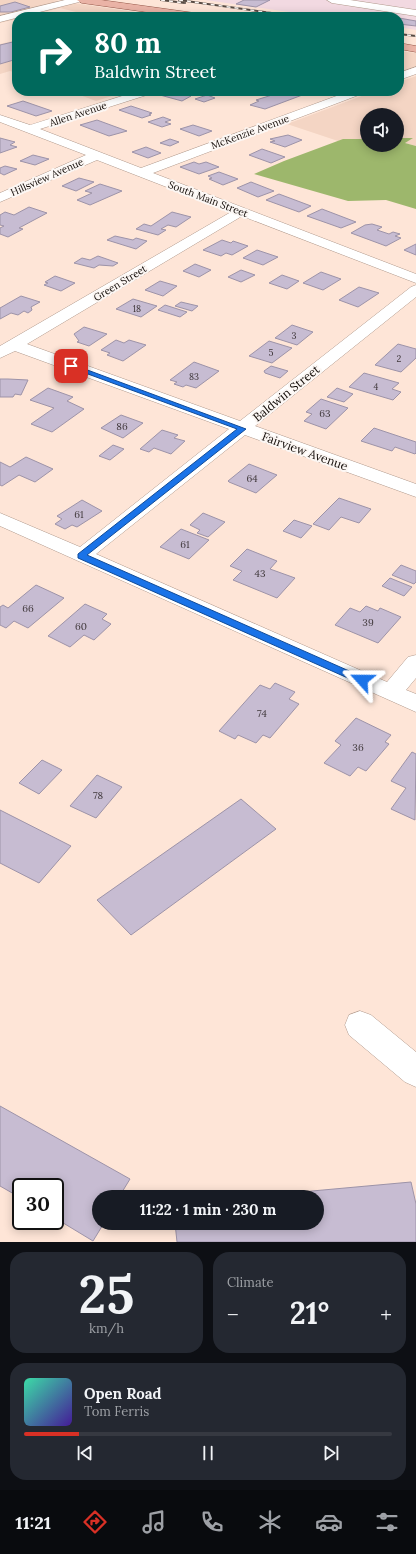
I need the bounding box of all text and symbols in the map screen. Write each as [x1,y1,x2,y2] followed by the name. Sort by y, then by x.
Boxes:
[94,25,161,61] text: 80 m
[28,28,80,80] icon: right
[94,60,216,83] text: Baldwin Street
[47,98,109,130] street label: Allen Avenue
[360,108,404,152] map controls
[360,108,404,152] button: sound
[209,112,291,152] street label: McKenzie Avenue
[9,155,86,199] street label: Hillsview Avenue
[166,178,250,220] street label: South Main Street
[91,262,149,304] street label: Green Street
[133,303,141,314] house number: 18
[291,330,297,341] house number: 3
[269,347,274,358] house number: 5
[54,349,88,383] pin
[397,353,402,364] house number: 2
[60,355,82,377] icon: arrive
[250,361,323,424] street label: Baldwin Street
[189,371,199,382] house number: 83
[374,381,379,392] house number: 4
[319,407,331,420] house number: 63
[116,420,128,433] house number: 86
[260,429,350,474] street label: Fairview Avenue
[246,472,258,485] house number: 64
[74,508,84,521] house number: 61
[180,538,190,551] house number: 61
[255,567,266,580] house number: 43
[22,602,34,615] house number: 66
[362,616,374,629] house number: 39
[75,620,87,633] house number: 60
[341,659,383,701] position arrow
[257,707,268,720] house number: 74
[352,741,364,754] house number: 36
[93,789,103,802] house number: 78
[12,1178,64,1230] speed limit sign: 30
[140,1200,276,1219] text: 11:22 · 1 min · 230 m
[79,1261,134,1327] text: 25
[227,1274,274,1291] text: Climate
[290,1294,329,1332] text: 21°
[227,1300,239,1328] text: −
[380,1300,392,1328] text: +
[89,1320,124,1337] text: km/h
[84,1384,162,1403] text: Open Road
[84,1403,149,1420] text: Tom Ferris
[74,1442,96,1464] icon: previous
[197,1442,219,1464] icon: pause
[320,1442,342,1464] icon: next
[81,1508,109,1536] icon: directions
[140,1508,168,1536] icon: music
[198,1508,226,1536] icon: phone
[256,1508,284,1536] icon: climate
[315,1508,343,1536] icon: car
[373,1508,401,1536] icon: filters
[15,1511,51,1534] text: 11:21

